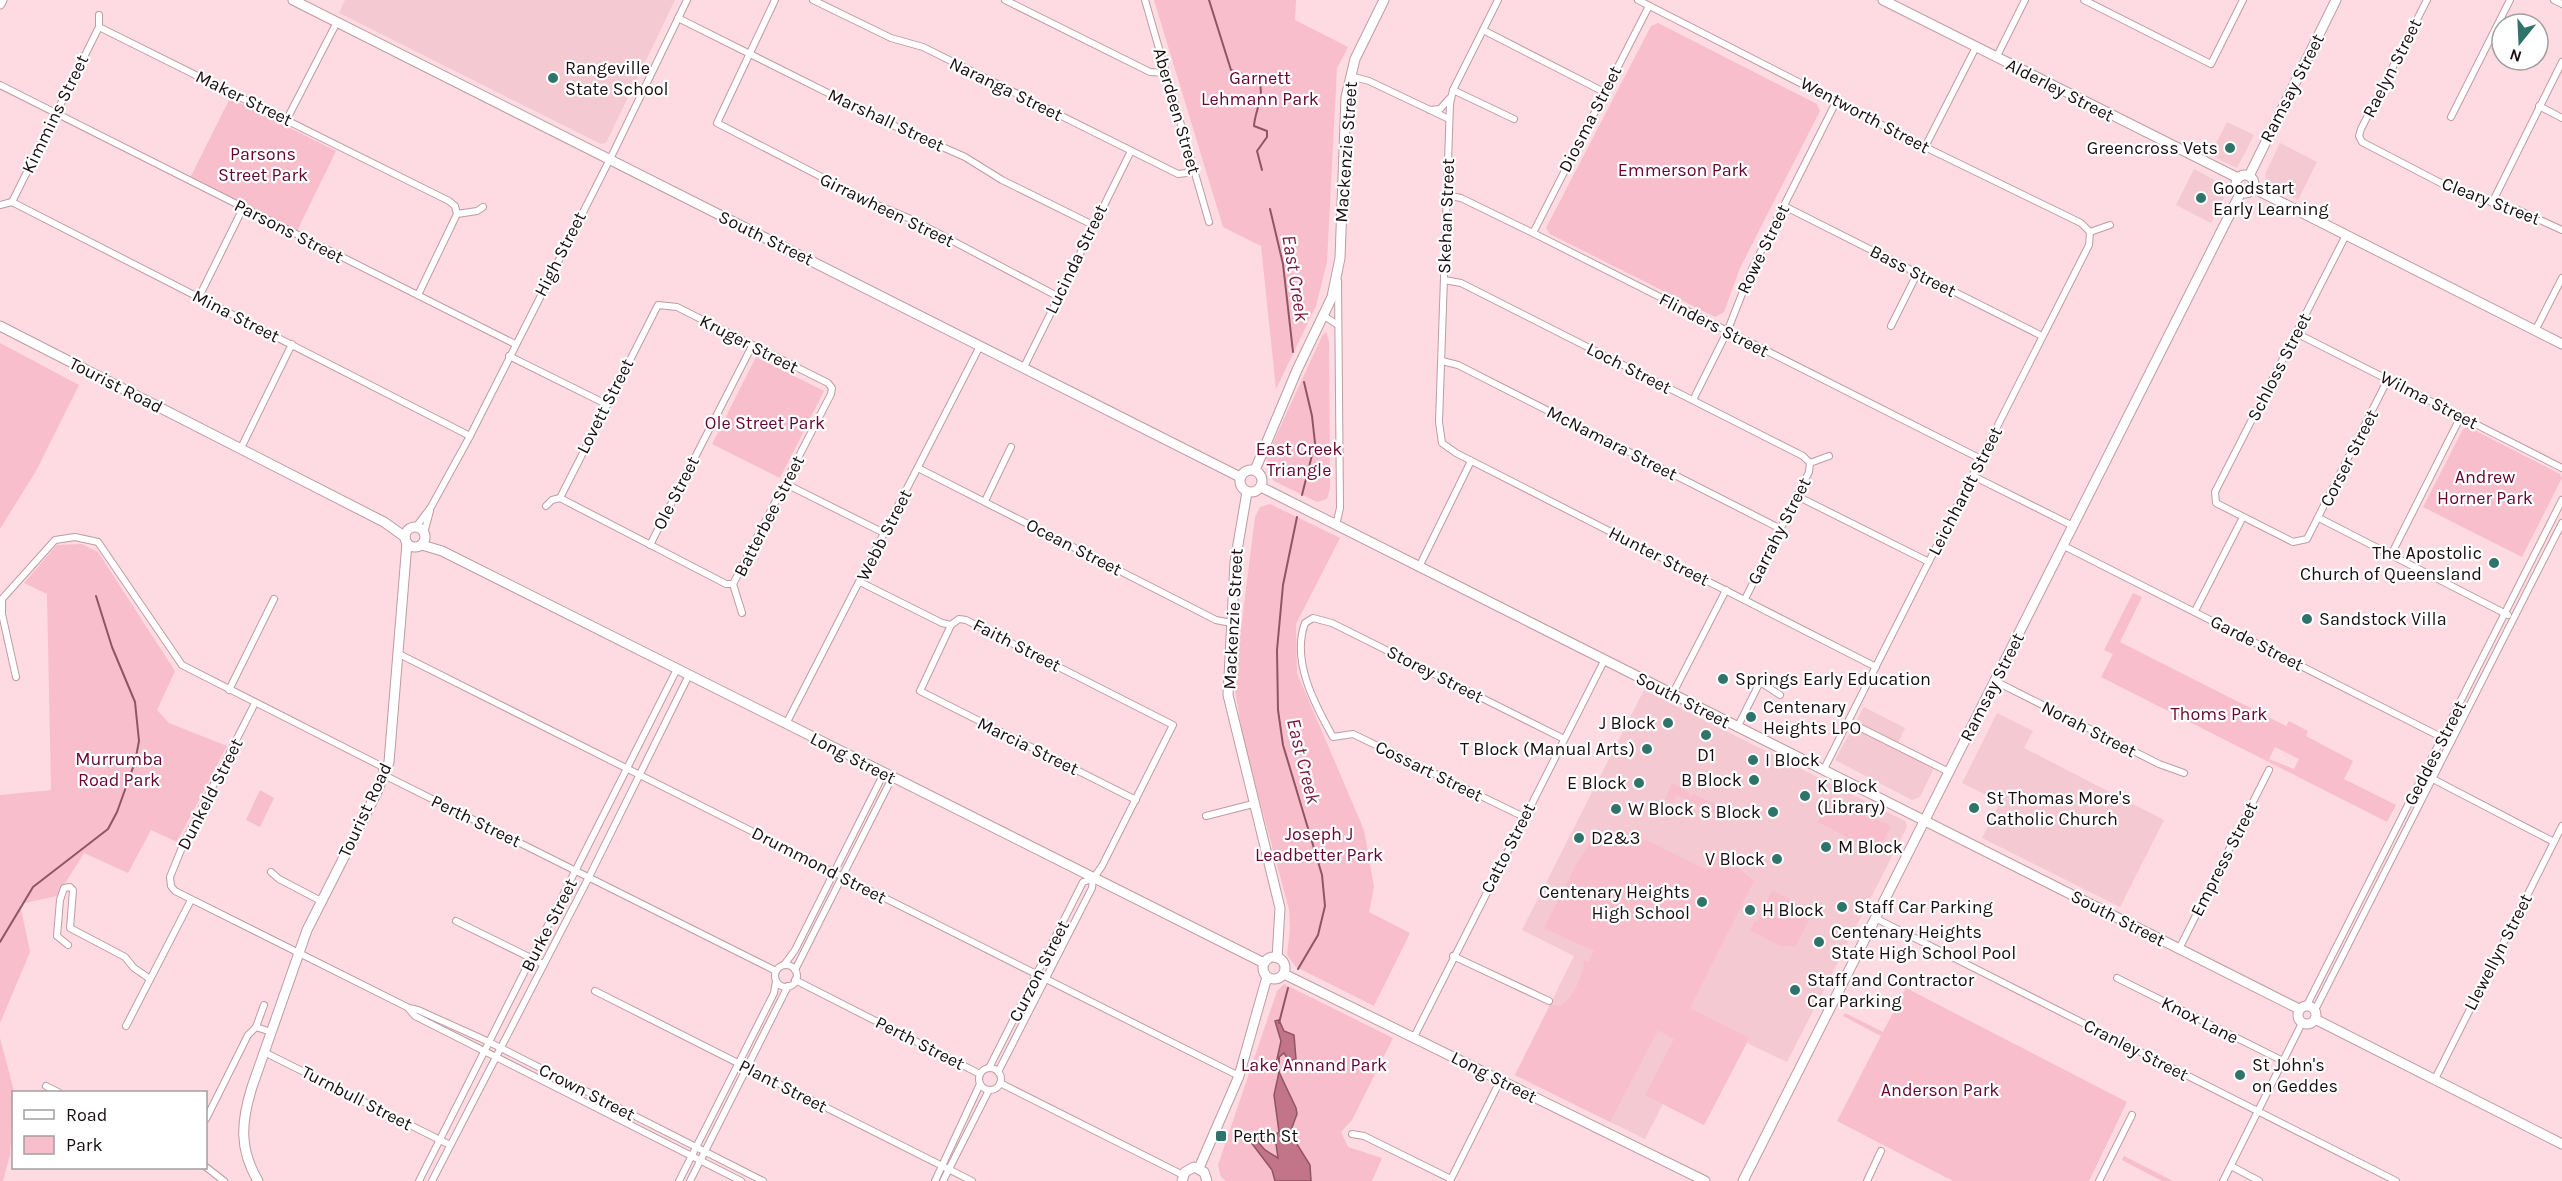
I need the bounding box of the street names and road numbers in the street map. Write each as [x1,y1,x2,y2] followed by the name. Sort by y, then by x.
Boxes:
[2358,15,2426,121] street label: Raelyn Street
[2255,30,2329,146] street label: Ramsay Street
[1148,45,1206,177] street label: Aberdeen Street
[17,51,93,177] street label: Kimmins Street
[946,52,1066,126] street label: Naranga Street
[2002,53,2118,127] street label: Alderley Street
[1554,62,1626,176] street label: Diosma Street
[192,65,296,131] street label: Maker Street
[1797,72,1934,158] street label: Wentworth Street
[1330,80,1362,223] street label: Mackenzie Street
[824,83,948,157] street label: Marshall Street
[1433,158,1459,274] street label: Skehan Street
[816,168,958,252] street label: Girrawheen Street
[2439,172,2544,230] street label: Cleary Street
[231,194,348,268] street label: Parsons Street
[1040,200,1112,317] street label: Lucinda Street
[1732,200,1794,297] street label: Rowe Street
[715,206,817,271] street label: South Street
[529,208,591,300] street label: High Street
[1866,240,1960,302] street label: Bass Street
[189,285,284,347] street label: Mina Street
[1655,288,1773,362] street label: Flinders Street
[2242,309,2316,425] street label: Schloss Street
[696,310,802,378] street label: Kruger Street
[1583,337,1675,399] street label: Loch Street
[66,352,166,418] street label: Tourist Road
[572,355,638,457] street label: Lovett Street
[2376,366,2482,434] street label: Wilma Street
[1543,401,1681,486] street label: McNamara Street
[2315,405,2383,510] street label: Corser Street
[1923,423,2007,559] street label: Leichhardt Street
[729,451,809,580] street label: Batterbee Street
[648,452,704,533] street label: Ole Street
[1743,474,1816,588] street label: Garrahy Street
[852,485,917,584] street label: Webb Street
[1022,513,1126,581] street label: Ocean Street
[1605,521,1713,591] street label: Hunter Street
[1218,548,1248,690] street label: Mackenzie Street
[2207,610,2307,676] street label: Garde Street
[969,613,1065,677] street label: Faith Street
[1955,629,2029,745] street label: Ramsay Street
[1383,640,1487,708] street label: Storey Street
[1632,667,1734,733] street label: South Street
[2038,696,2140,762] street label: Norah Street
[2399,697,2471,809] street label: Geddes Street
[974,712,1082,780] street label: Marcia Street
[807,727,900,789] street label: Long Street
[172,734,248,854] street label: Dunkeld Street
[1372,736,1486,807] street label: Cossart Street
[333,759,397,861] street label: Tourist Road
[428,790,525,852] street label: Perth Street
[2186,798,2262,920] street label: Empress Street
[1476,799,1540,897] street label: Catto Street
[748,822,890,909] street label: Drummond Street
[516,875,582,975] street label: Burke Street
[2067,885,2169,951] street label: South Street
[2459,890,2537,1014] street label: Llewellyn Street
[1004,916,1074,1026] street label: Curzon Street
[2158,991,2242,1049] street label: Knox Lane
[872,1011,968,1075] street label: Perth Street
[2080,1014,2192,1086] street label: Cranley Street
[1448,1046,1541,1108] street label: Long Street
[735,1054,831,1118] street label: Plant Street
[535,1058,639,1126] street label: Crown Street
[298,1061,416,1135] street label: Turnbull Street

